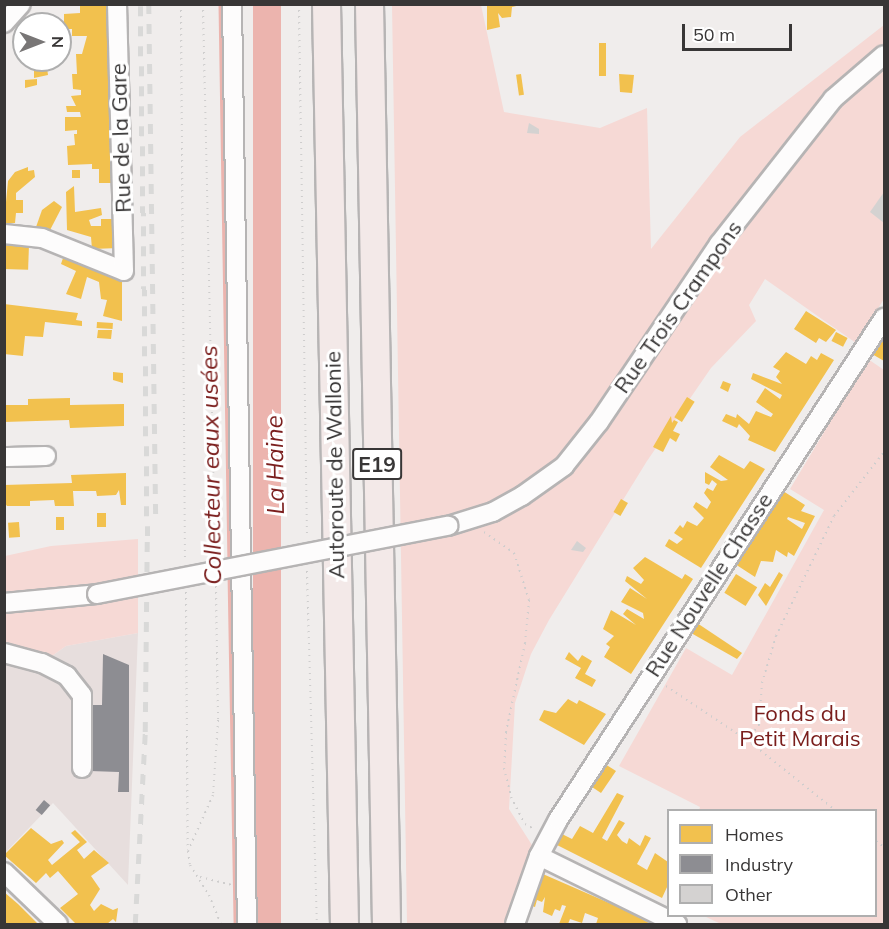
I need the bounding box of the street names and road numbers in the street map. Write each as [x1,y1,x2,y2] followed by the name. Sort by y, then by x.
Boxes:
[105,63,137,213] street label: Rue de la Gare
[609,216,747,398] street label: Rue Trois Crampons
[320,351,350,579] street label: Autoroute de Wallonie
[352,446,403,482] road number: E19
[640,488,778,682] street label: Rue Nouvelle Chasse

